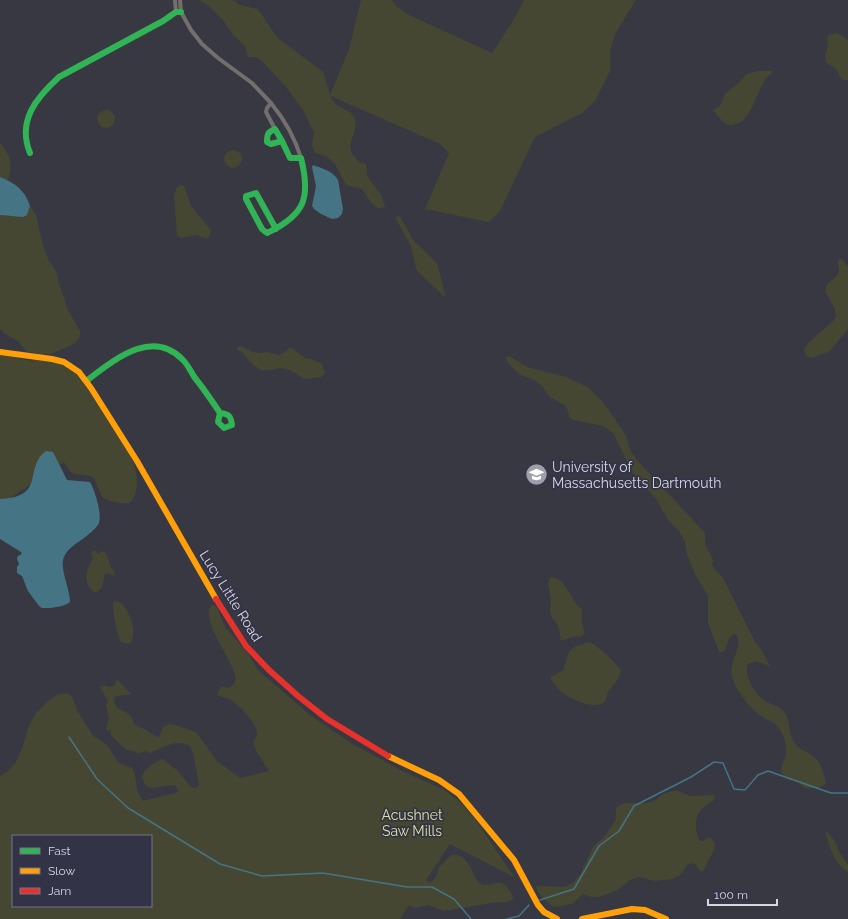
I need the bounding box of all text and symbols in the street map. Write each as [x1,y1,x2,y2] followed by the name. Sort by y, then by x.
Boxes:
[552,459,721,491] place label: University of Massachusetts Dartmouth
[524,462,550,488] school or university icon: University of Massachusetts Dartmouth
[197,547,265,645] street label: Lucy Little Road
[381,807,443,839] park label: Acushnet Saw Mills
[12,835,152,907] legend
[48,844,71,858] text: Fast
[48,864,75,878] text: Slow
[708,881,777,907] scale bar
[48,884,71,898] text: Jam
[714,888,748,902] text: 100 m

